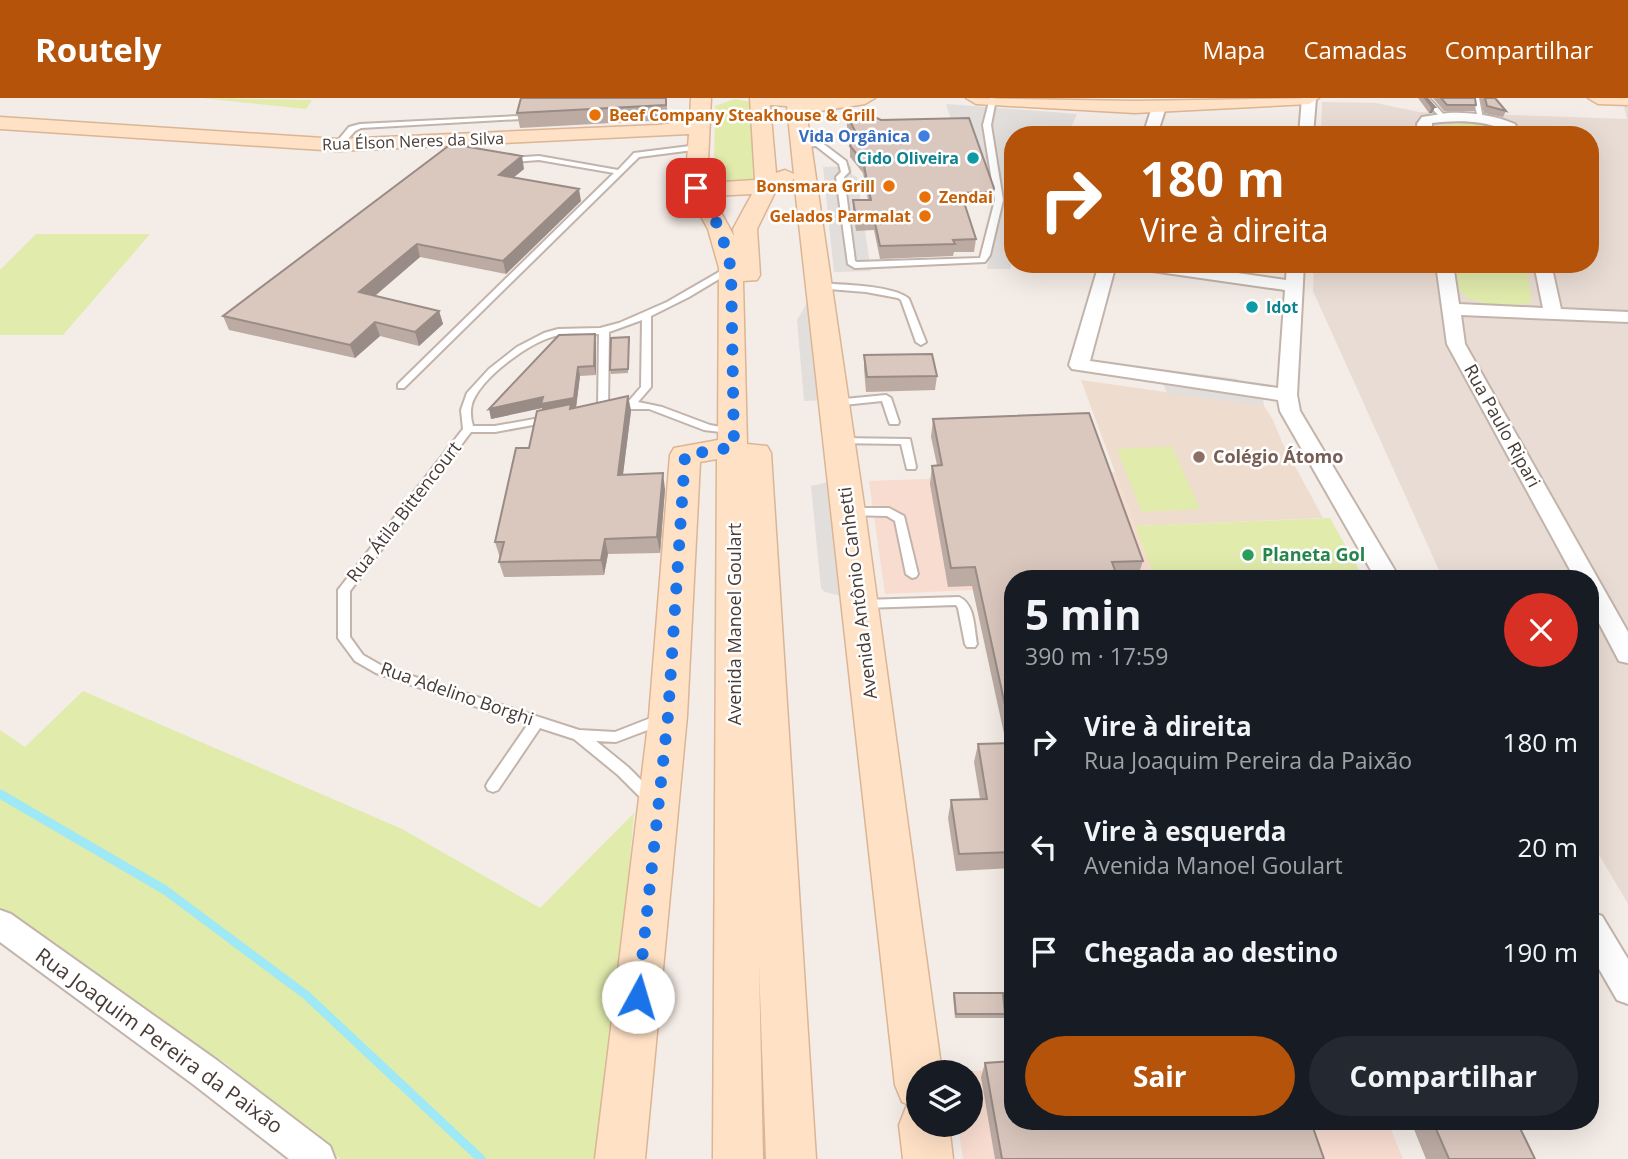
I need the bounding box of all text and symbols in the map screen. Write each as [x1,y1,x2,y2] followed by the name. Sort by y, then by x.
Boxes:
[35,27,162,72] text: Routely
[1202,33,1265,66] text: Mapa
[1303,33,1407,66] text: Camadas
[1445,33,1593,66] text: Compartilhar
[609,104,875,126] place label: Beef Company Steakhouse & Grill
[587,107,603,123] marker: Beef Company Steakhouse & Grill
[799,125,910,147] place label: Vida Orgânica
[322,127,504,155] street label: Rua Élson Neres da Silva
[916,128,932,144] marker: Vida Orgânica
[1140,145,1285,211] text: 180 m
[857,147,959,169] place label: Cido Oliveira
[965,150,981,166] marker: Cido Oliveira
[1025,154,1116,245] icon: right
[666,158,726,218] pin
[677,169,715,207] icon: arrive
[756,175,875,197] place label: Bonsmara Grill
[881,178,897,194] marker: Bonsmara Grill
[939,186,993,208] place label: Zendai
[917,189,933,205] marker: Zendai
[769,205,911,227] place label: Gelados Parmalat
[917,208,933,224] marker: Gelados Parmalat
[1140,208,1329,251] text: Vire à direita
[1266,296,1298,318] place label: Idot
[1244,299,1260,315] marker: Idot
[1459,360,1547,491] street label: Rua Paulo Ripari
[341,436,466,587] street label: Rua Átila Bittencourt
[1213,444,1343,468] place label: Colégio Átomo
[1191,449,1207,465] marker: Colégio Átomo
[832,486,882,700] street label: Avenida Antônio Canhetti
[722,523,746,725] street label: Avenida Manoel Goulart
[1262,542,1365,566] place label: Planeta Gol
[1240,547,1256,563] marker: Planeta Gol
[1025,585,1142,642] text: 5 min
[1504,593,1578,667] button: close
[1025,640,1168,672] text: 390 m · 17:59
[378,656,537,730] street label: Rua Adelino Borghi
[1084,708,1252,744] text: Vire à direita
[1025,723,1063,761] icon: right
[1503,724,1578,760] text: 180 m
[1084,744,1412,776] text: Rua Joaquim Pereira da Paixão
[1084,813,1286,849] text: Vire à esquerda
[1025,828,1063,866] icon: left
[1517,829,1578,865] text: 20 m
[1084,849,1343,881] text: Avenida Manoel Goulart
[1025,933,1063,971] icon: arrive
[1084,934,1338,970] text: Chegada ao destino
[1503,934,1578,970] text: 190 m
[30,941,289,1140] street label: Rua Joaquim Pereira da Paixão
[601,960,675,1034] position arrow
[1025,1036,1295,1116] button: Sair
[1309,1036,1578,1116] button: Compartilhar
[906,1060,983,1137] map controls
[906,1060,983,1137] button: layers

